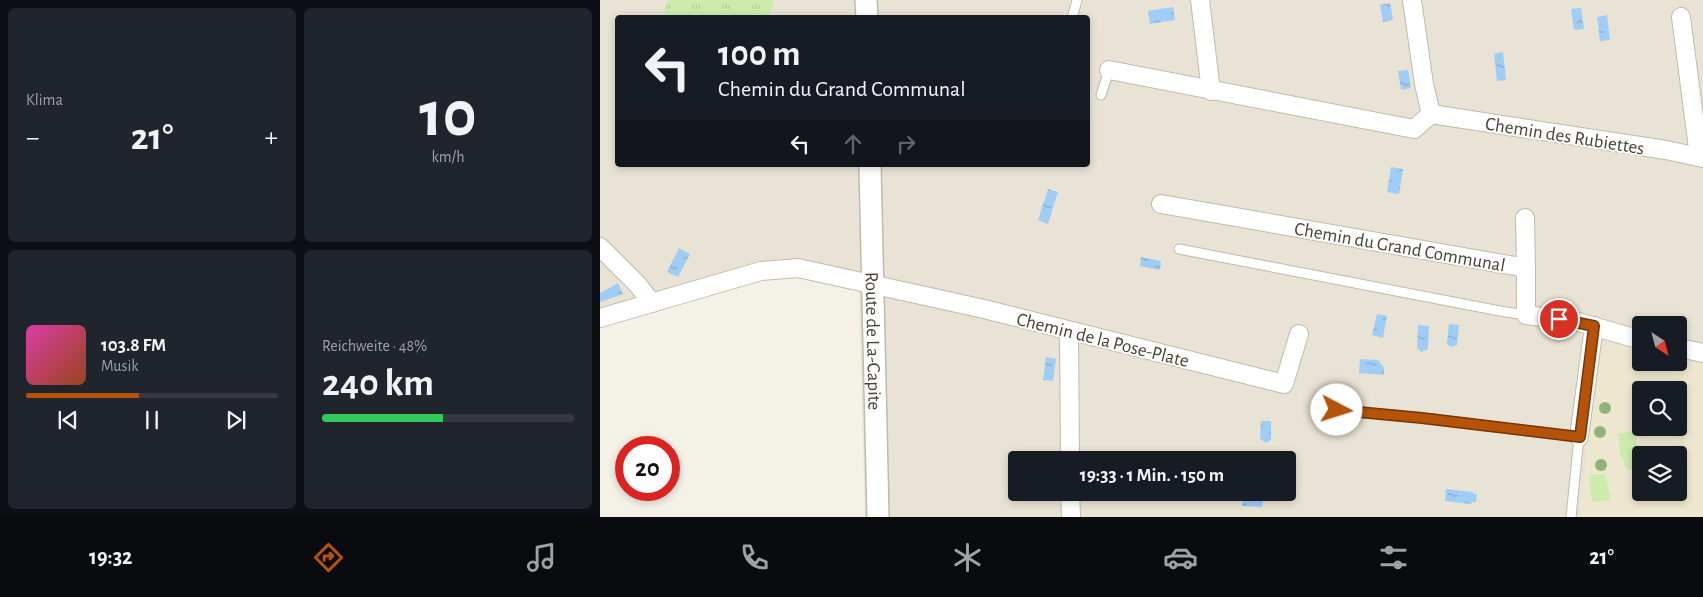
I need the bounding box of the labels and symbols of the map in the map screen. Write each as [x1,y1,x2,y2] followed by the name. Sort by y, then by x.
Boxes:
[1484,115,1646,158] street label: Chemin des Rubiettes
[1293,220,1507,275] street label: Chemin du Grand Communal
[861,272,884,410] street label: Route de La-Capite
[1538,298,1580,340] pin
[1014,310,1191,371] street label: Chemin de la Pose-Plate
[1632,316,1688,371] north arrow
[1310,383,1362,435] position arrow
[615,436,680,501] speed limit sign: 20

